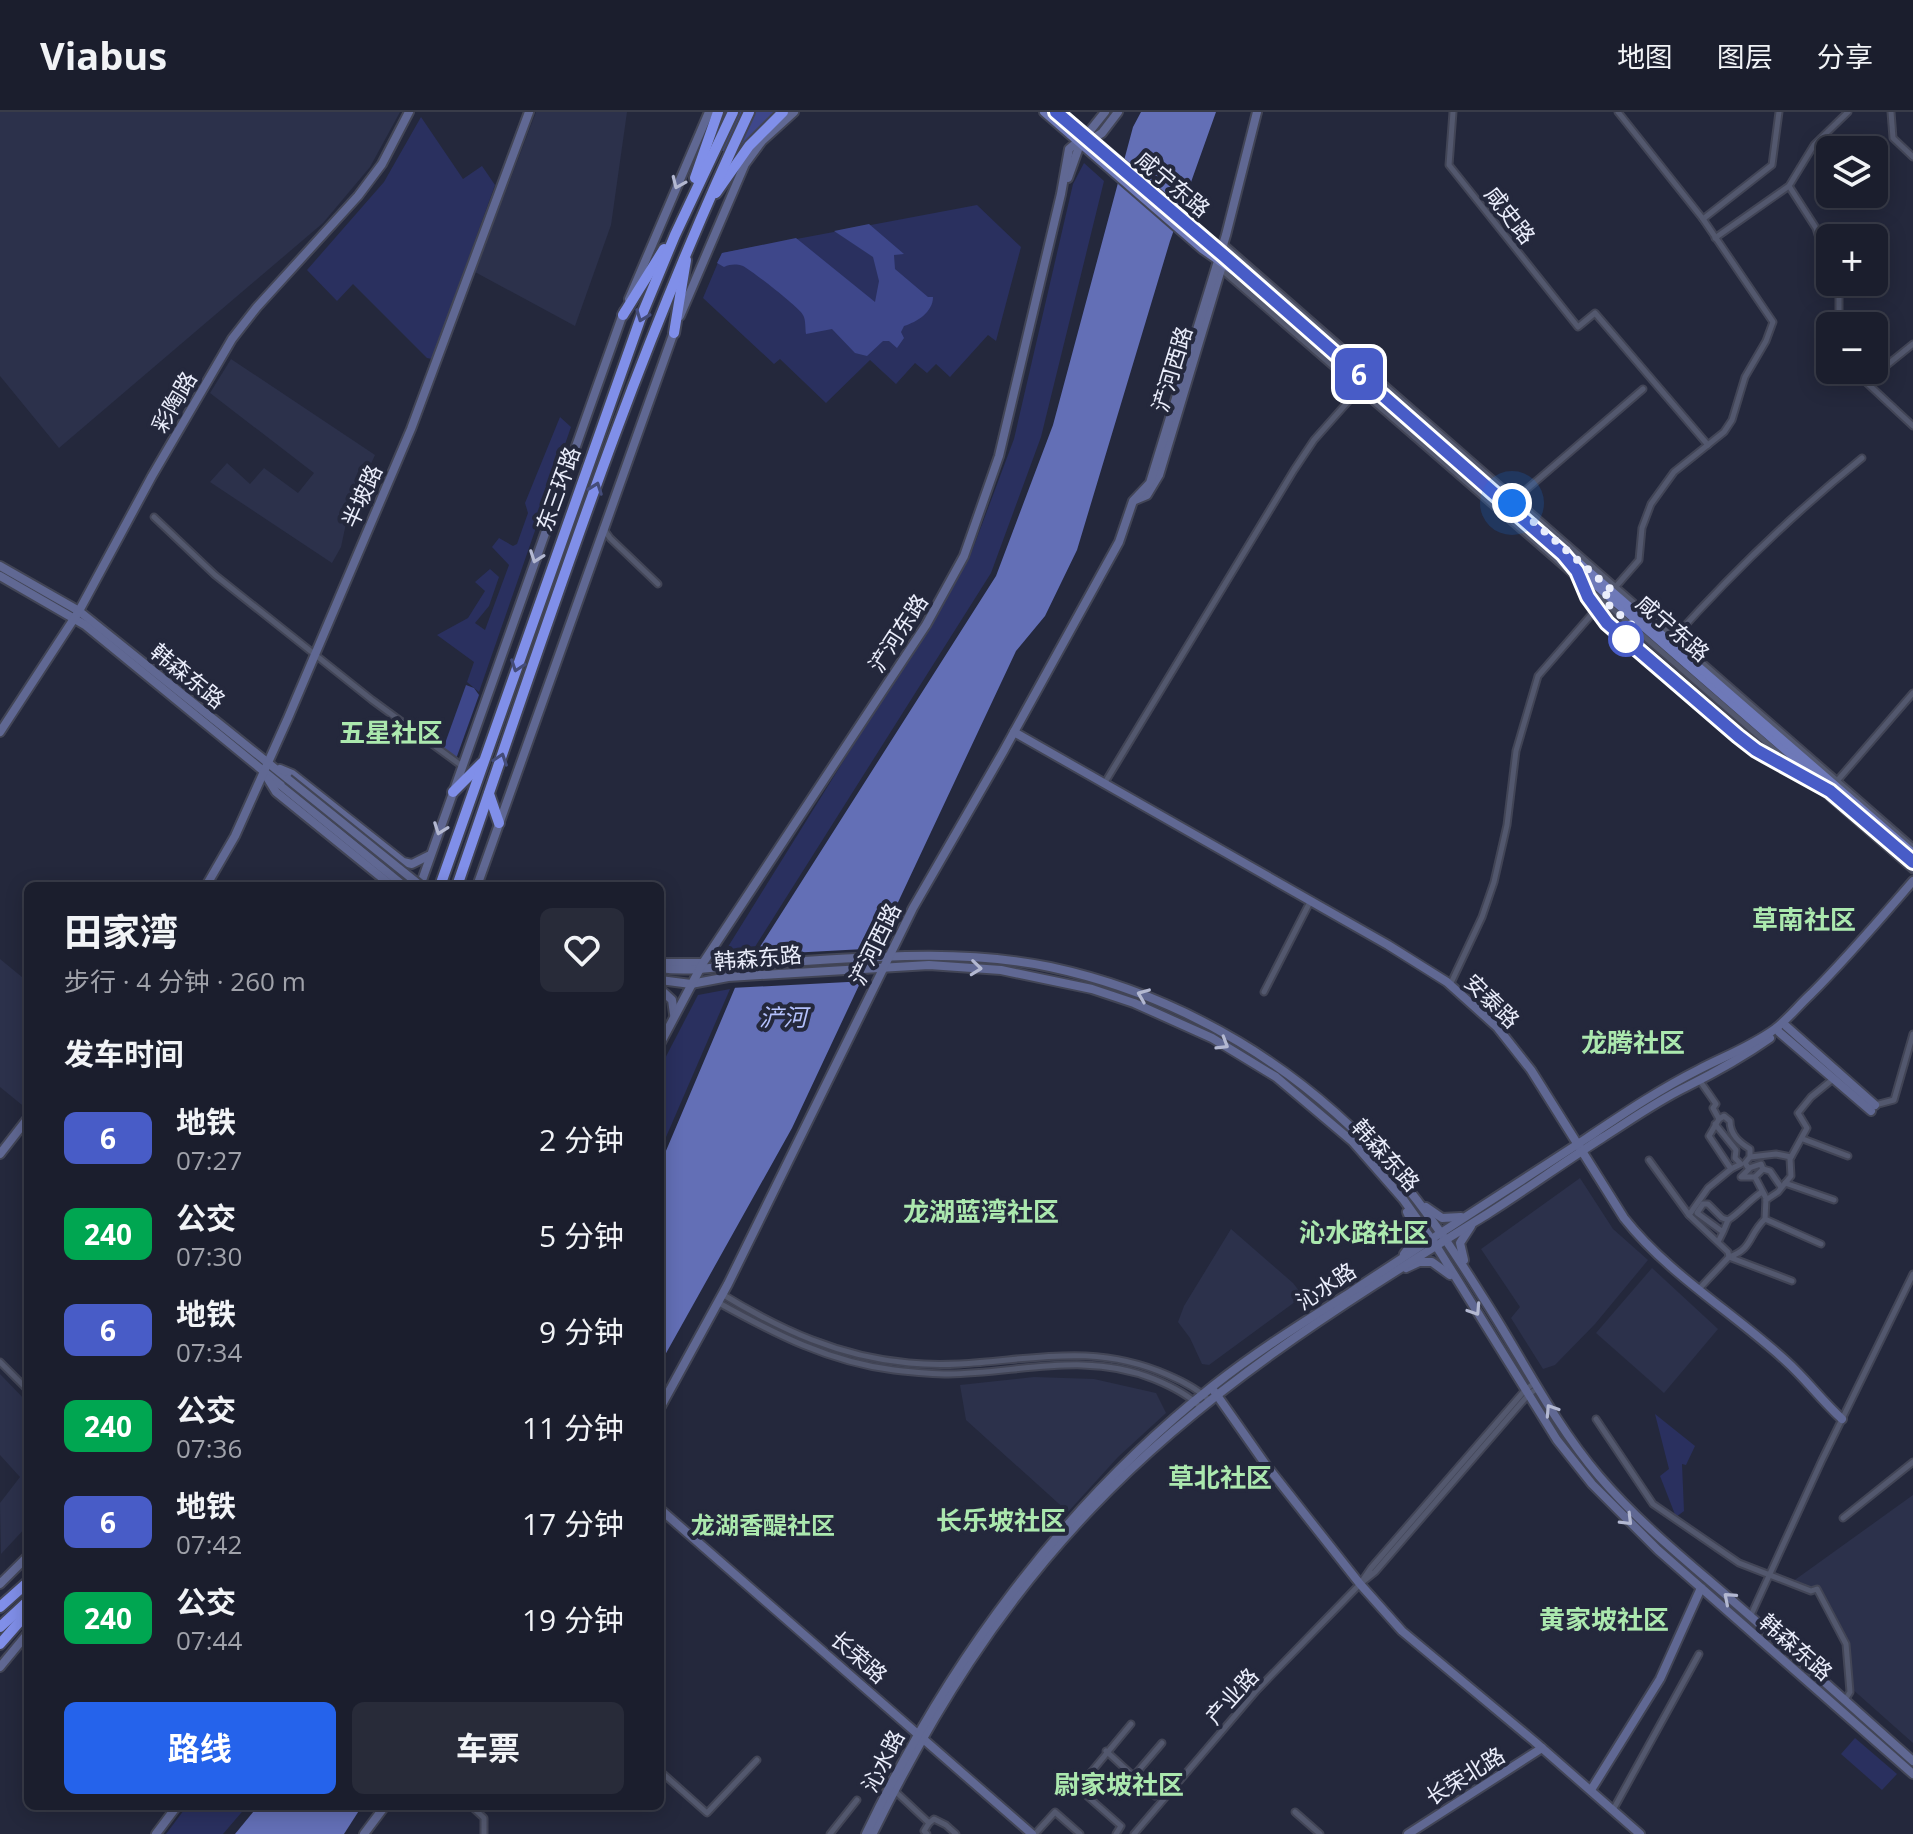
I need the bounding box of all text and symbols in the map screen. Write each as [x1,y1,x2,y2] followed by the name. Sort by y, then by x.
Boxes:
[40,29,167,81] text: Viabus
[1617,37,1673,75] text: 地图
[1717,37,1773,75] text: 图层
[1817,37,1873,75] text: 分享
[1816,136,1888,384] map controls
[1816,136,1888,208] button: layers
[1130,143,1217,223] street label: 咸宁东路
[671,175,687,190] one-way arrow
[1479,179,1543,250] street label: 咸史路
[1816,224,1888,296] button: +
[635,308,652,322] one-way arrow
[1816,312,1888,384] button: −
[1144,322,1198,415] street label: 浐河西路
[1333,348,1385,400] line badge: 6
[1351,355,1367,393] text: 6
[144,365,203,438] street label: 彩陶路
[528,442,586,535] street label: 东三环路
[334,459,388,532] street label: 半坡路
[586,482,603,496] one-way arrow
[1492,483,1532,523] your location
[529,549,546,563] one-way arrow
[861,587,934,678] street label: 浐河东路
[1631,587,1717,667] street label: 咸宁东路
[1609,622,1643,656] unlabelled marker
[145,636,232,715] street label: 韩森东路
[510,659,527,673] one-way arrow
[339,714,443,750] district label: 五星社区
[491,753,507,767] one-way arrow
[433,821,449,835] one-way arrow
[841,897,907,990] street label: 浐河西路
[1752,901,1856,937] district label: 草南社区
[64,905,178,957] text: 田家湾
[540,908,624,992] button: heart
[713,938,803,976] street label: 韩森东路
[970,959,983,976] one-way arrow
[64,963,306,999] text: 步行 · 4 分钟 · 260 m
[1459,967,1527,1034] street label: 安泰路
[1137,988,1151,1005] one-way arrow
[759,1000,811,1033] water label: 浐河
[1581,1024,1685,1060] district label: 龙腾社区
[64,1033,184,1074] text: 发车时间
[1214,1034,1229,1050] one-way arrow
[176,1101,236,1142] text: 地铁
[1346,1112,1427,1197] street label: 韩森东路
[100,1119,116,1157] text: 6
[539,1119,624,1160] text: 2 分钟
[176,1142,242,1178] text: 07:27
[903,1193,1059,1229] district label: 龙湖蓝湾社区
[176,1197,236,1238] text: 公交
[1299,1214,1429,1250] district label: 沁水路社区
[84,1215,132,1253] text: 240
[539,1215,624,1256] text: 5 分钟
[176,1238,242,1274] text: 07:30
[1290,1255,1361,1316] street label: 沁水路
[176,1293,236,1334] text: 地铁
[1465,1301,1480,1316] one-way arrow
[100,1311,116,1349] text: 6
[539,1311,624,1352] text: 9 分钟
[176,1334,242,1370] text: 07:34
[176,1389,236,1430] text: 公交
[1546,1404,1561,1419] one-way arrow
[84,1407,132,1445] text: 240
[522,1407,624,1448] text: 11 分钟
[176,1430,242,1466] text: 07:36
[1168,1459,1272,1495] district label: 草北社区
[176,1485,236,1526] text: 地铁
[936,1502,1066,1538] district label: 长乐坡社区
[100,1503,116,1541] text: 6
[522,1503,624,1544] text: 17 分钟
[691,1508,835,1541] district label: 龙湖香醍社区
[1618,1511,1632,1525] one-way arrow
[176,1526,242,1562] text: 07:42
[176,1581,236,1622] text: 公交
[1723,1593,1738,1608] one-way arrow
[84,1599,132,1637] text: 240
[522,1599,624,1640] text: 19 分钟
[1539,1601,1669,1637] district label: 黄家坡社区
[1754,1606,1840,1686] street label: 韩森东路
[176,1622,242,1658] text: 07:44
[825,1623,894,1689] street label: 长荣路
[1198,1661,1264,1730] street label: 产业路
[64,1702,336,1794] button: 路线
[352,1702,624,1794] button: 车票
[854,1724,910,1797] street label: 沁水路
[1419,1739,1510,1811] street label: 长荣北路
[1054,1766,1184,1802] district label: 尉家坡社区

